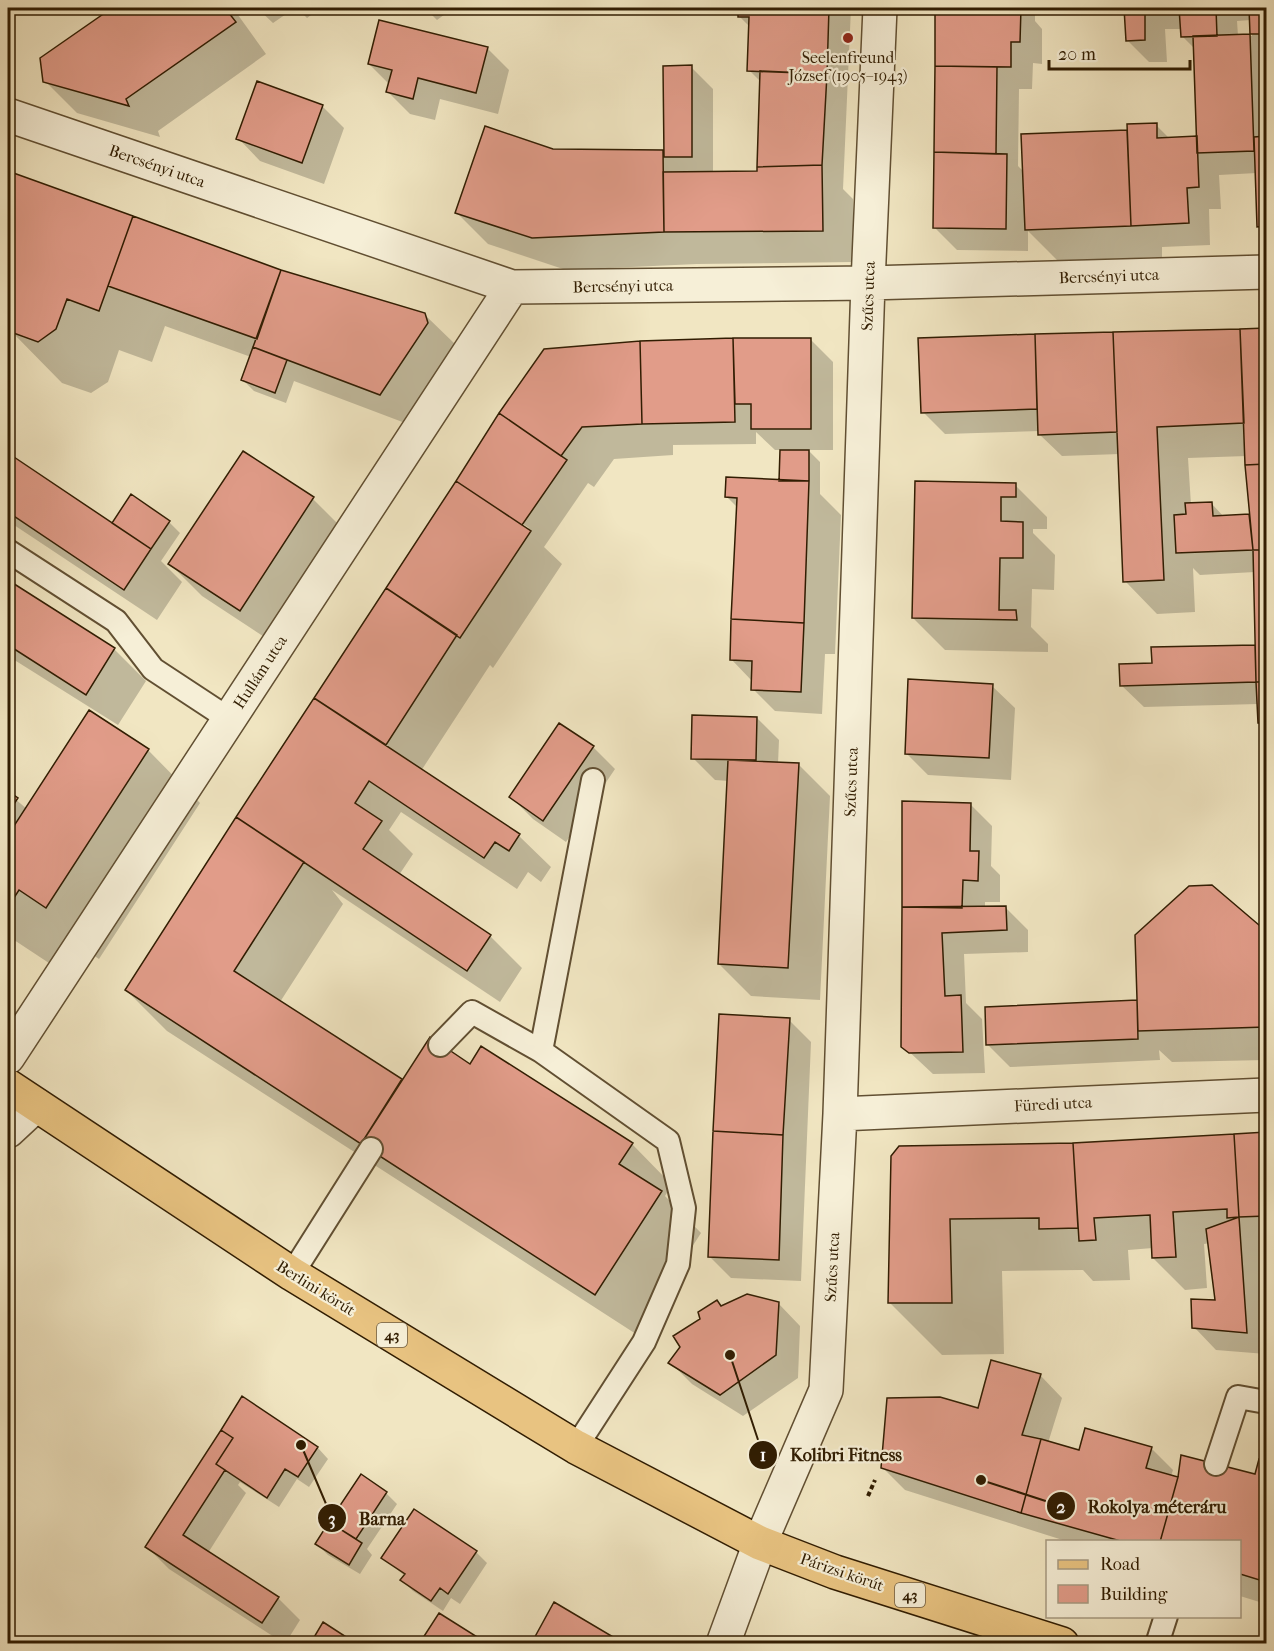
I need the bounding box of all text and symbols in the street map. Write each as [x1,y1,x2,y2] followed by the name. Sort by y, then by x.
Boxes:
[841,31,855,45] marker: Seelenfreund József (1905–1943)
[1049,33,1190,71] scale bar
[1058,44,1096,65] text: 20 m
[786,48,908,85] place label: Seelenfreund József (1905–1943)
[106,141,208,192] street label: Bercsényi utca
[857,260,879,331] street label: Szűcs utca
[1058,265,1160,287] street label: Bercsényi utca
[573,276,674,296] street label: Bercsényi utca
[229,631,291,712] street label: Hullám utca
[840,746,862,817] street label: Szűcs utca
[1013,1092,1093,1116] street label: Füredi utca
[821,1231,843,1302] street label: Szűcs utca
[273,1256,359,1320] street label: Berlini körút
[377,1323,407,1347] road number: 43
[748,1437,914,1473] callout: Kolibri Fitness
[760,1445,766,1466] text: 1
[790,1445,902,1466] text: Kolibri Fitness
[1046,1488,1239,1524] callout: Rokolya méteráru
[1056,1497,1066,1518] text: 2
[1088,1497,1227,1518] text: Rokolya méteráru
[317,1500,417,1536] callout: Barna
[328,1509,336,1530] text: 3
[359,1509,406,1530] text: Barna
[1046,1540,1241,1618] legend
[798,1549,887,1595] street label: Párizsi körút
[1100,1554,1140,1575] text: Road
[895,1583,925,1607] road number: 43
[1100,1584,1168,1605] text: Building

